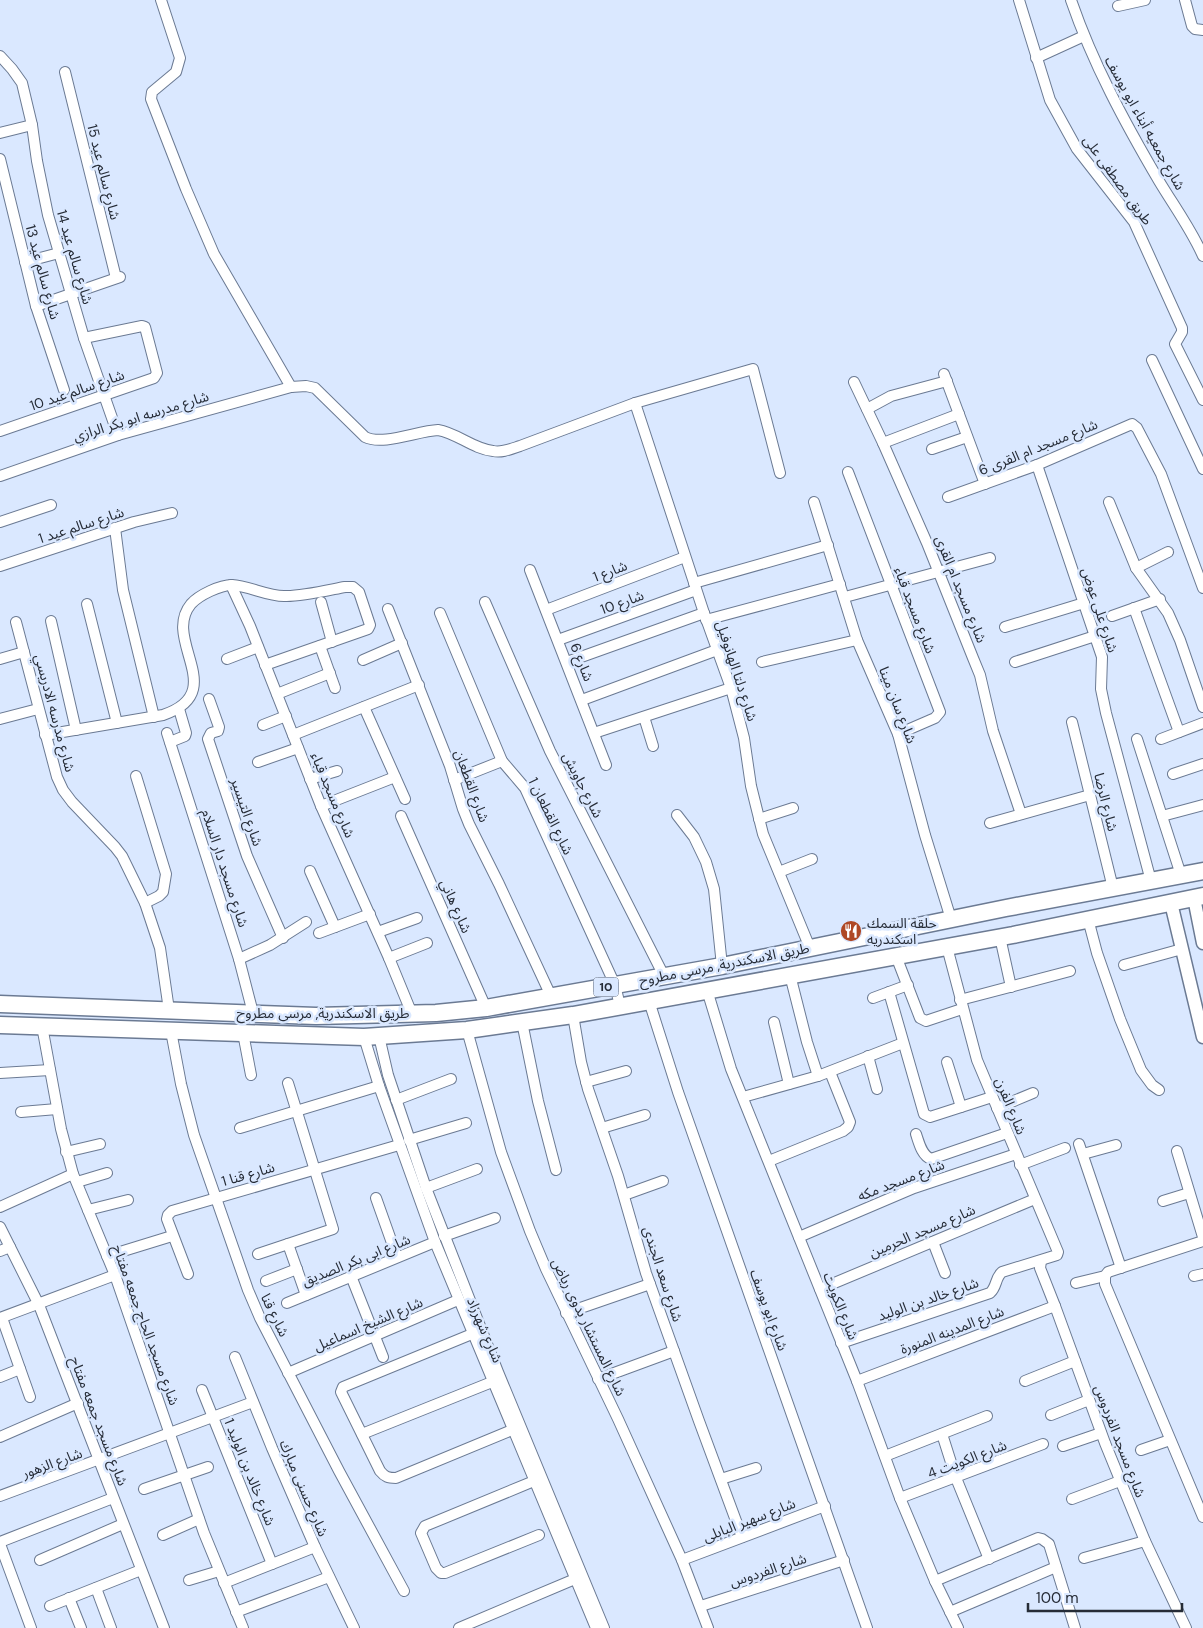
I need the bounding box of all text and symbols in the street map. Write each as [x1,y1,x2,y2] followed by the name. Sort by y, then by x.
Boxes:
[1099,53,1189,194] street label: شارع جمعيه أبناء ابو يوسف
[82,122,125,222] street label: شارع سالم عيد 15
[1078,131,1157,229] street label: طريق مصطفى على
[51,208,97,307] street label: شارع سالم عيد 14
[20,223,64,322] street label: شارع سالم عيد 13
[27,365,127,416] street label: شارع سالم عيد 10
[71,387,212,447] street label: شارع مدرسه ابو بكر الرازي
[976,415,1101,481] street label: شارع مسجد ام القرى 6
[36,503,127,549] street label: شارع سالم عيد 1
[929,533,991,646] street label: شارع مسجد ام القرى
[590,556,630,588] street label: شارع 1
[888,564,940,657] street label: شارع مسجد قباء
[1076,565,1122,655] street label: شارع على عوض
[598,586,647,620] street label: شارع 10
[710,618,762,724] street label: شارع دلتا الهانوفيل
[564,640,598,685] street label: شارع 6
[28,652,79,775] street label: شارع مدرسه الادريسي
[873,664,921,747] street label: شارع سان مينا
[449,747,493,825] street label: شارع القطعان
[305,749,359,841] street label: شارع مسجد قباء
[557,749,607,822] street label: شارع جاويش
[1088,771,1122,834] street label: شارع الرضا
[523,774,577,859] street label: شارع القطعان 1
[225,775,267,849] street label: شارع التيسير
[195,807,253,930] street label: شارع مسجد دار السلام
[434,876,476,937] street label: شارع هاني
[867,914,937,948] place label: حلقة السمك اسكندريه
[839,919,863,943] restaurant icon: حلقة السمك اسكندريه
[637,939,811,991] street label: طريق الاسكندرية, مرسى مطروح
[594,978,618,996] road number: 10
[236,1004,410,1024] street label: طريق الاسكندرية, مرسى مطروح
[990,1075,1031,1138] street label: شارع الفرن
[855,1155,948,1207] street label: شارع مسجد مكه
[219,1158,277,1192] street label: شارع قنا 1
[866,1200,979,1263] street label: شارع مسجد الحرمين
[637,1224,687,1325] street label: شارع سعد الجندى
[299,1230,414,1292] street label: شارع ابى بكر الصديق
[107,1242,183,1408] street label: شارع مسجد الحاج جمعه مفتاح
[546,1255,630,1400] street label: شارع المستشار بدوى رياض
[744,1267,792,1354] street label: شارع ابو يوسف
[817,1270,863,1343] street label: شارع الكويت
[875,1273,982,1327] street label: شارع خالد بن الوليد
[255,1290,293,1341] street label: شارع قنا
[311,1293,426,1357] street label: شارع الشيخ اسماعيل
[461,1295,507,1366] street label: شارع شهرزاد
[898,1302,1007,1360] street label: شارع المدينه المنورة
[64,1354,132,1489] street label: شارع مسجد جمعه مفتاح
[1088,1382,1150,1501] street label: شارع مسجد الفردوس
[218,1416,280,1529] street label: شارع خالد بن الوليد 1
[925,1436,1010,1484] street label: شارع الكويت 4
[274,1437,332,1540] street label: شارع حسنى مبارك
[18,1444,85,1484] street label: شارع الزهور
[700,1494,799,1548] street label: شارع سهير البابلى
[727,1549,809,1593] street label: شارع الفردوس
[1028,1580,1182,1612] scale bar
[1036,1588,1079,1608] text: 100 m

